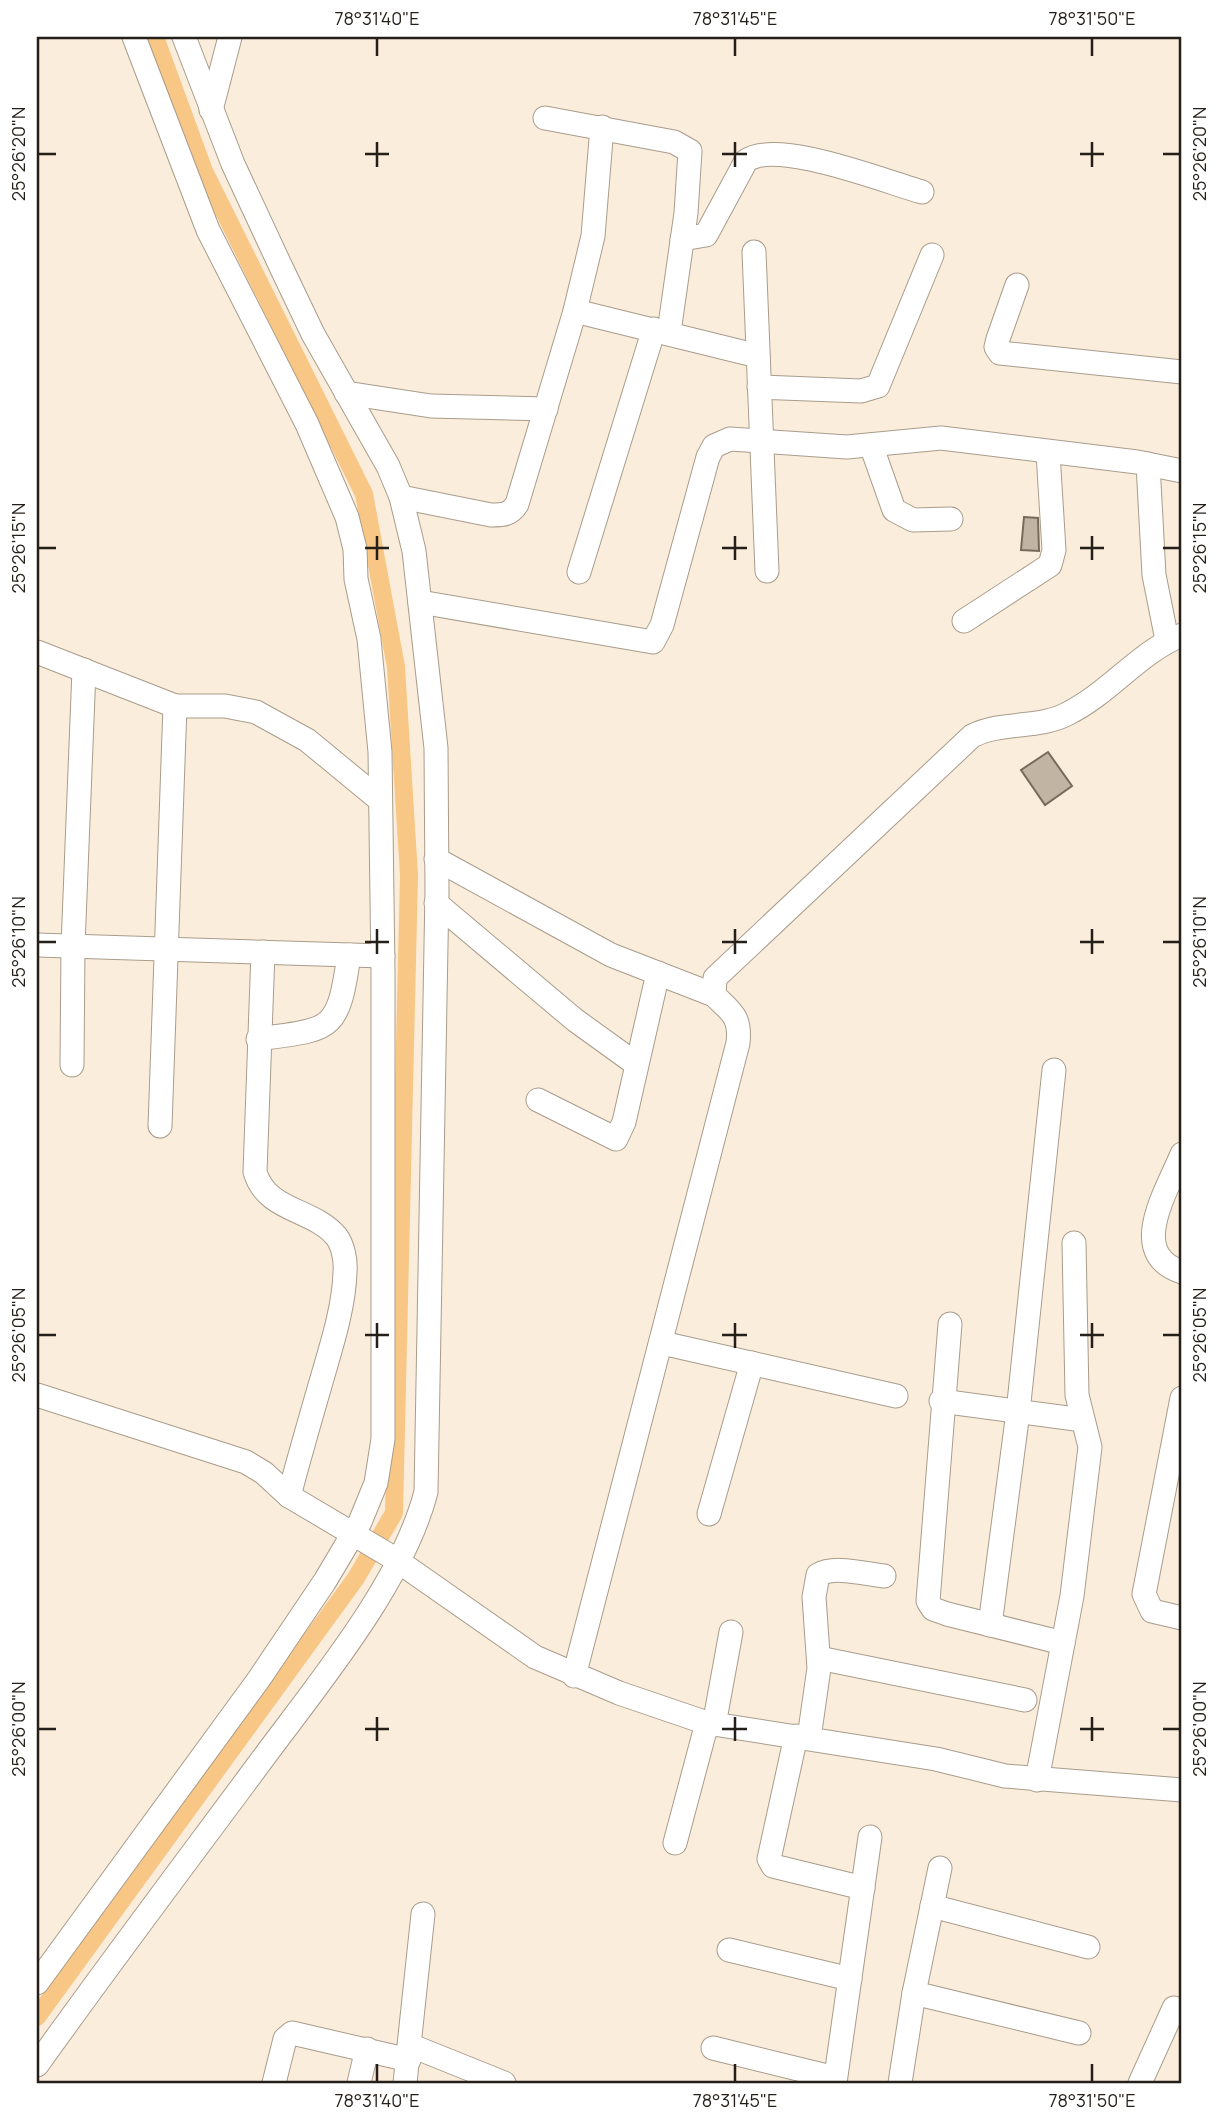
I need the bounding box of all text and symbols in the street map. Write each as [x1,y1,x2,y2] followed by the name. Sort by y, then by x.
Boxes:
[334,6,420,30] text: 78°31'40"E
[693,6,777,30] text: 78°31'45"E
[1048,6,1136,30] text: 78°31'50"E
[6,107,30,201] text: 25°26'20"N
[1187,107,1211,201] text: 25°26'20"N
[6,503,30,593] text: 25°26'15"N
[1187,503,1211,593] text: 25°26'15"N
[6,896,30,988] text: 25°26'10"N
[1187,896,1211,988] text: 25°26'10"N
[6,1288,30,1382] text: 25°26'05"N
[1187,1288,1211,1382] text: 25°26'05"N
[6,1681,30,1777] text: 25°26'00"N
[1187,1681,1211,1777] text: 25°26'00"N
[334,2088,420,2112] text: 78°31'40"E
[693,2088,777,2112] text: 78°31'45"E
[1048,2088,1136,2112] text: 78°31'50"E

